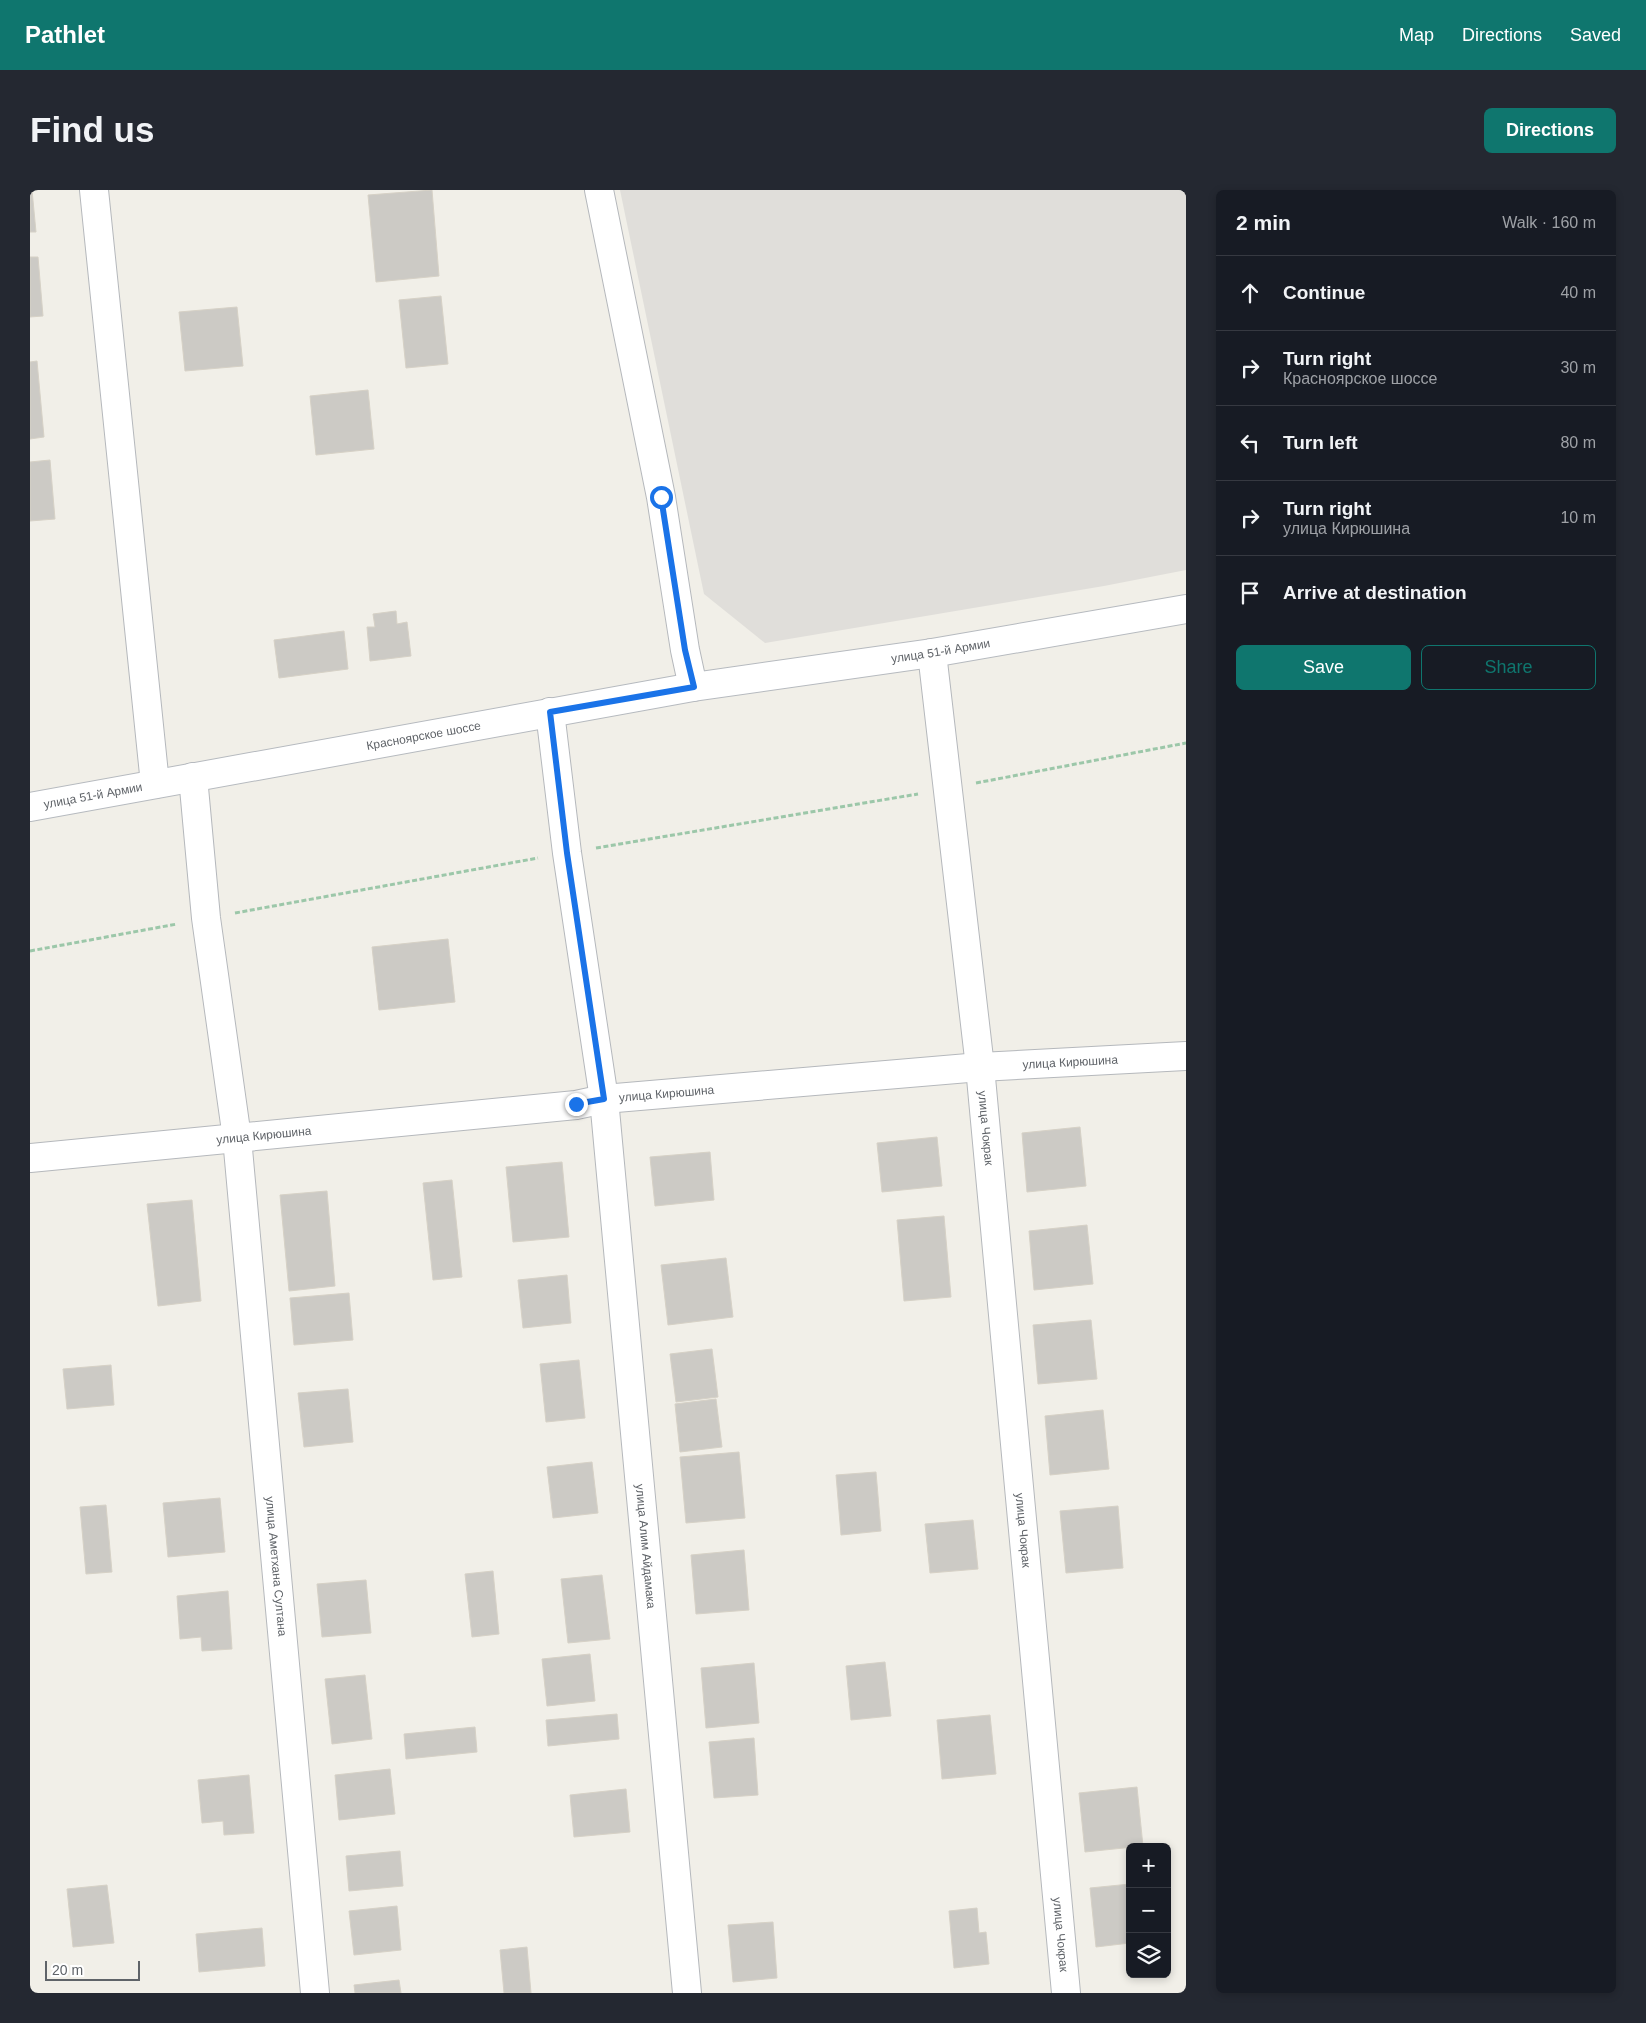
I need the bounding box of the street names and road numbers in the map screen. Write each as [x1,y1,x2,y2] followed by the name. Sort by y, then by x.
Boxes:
[890,636,991,666] street label: улица 51-й Армии
[365,718,482,753] street label: Красноярское шоссе
[42,780,144,811] street label: улица 51-й Армии
[1022,1053,1119,1072] street label: улица Кирюшина
[618,1083,715,1105] street label: улица Кирюшина
[975,1090,996,1167] street label: улица Чокрак
[216,1124,312,1147] street label: улица Кирюшина
[633,1483,658,1610] street label: улица Алим Айдамака
[1013,1492,1034,1569] street label: улица Чокрак
[263,1496,289,1637] street label: улица Аметхана Султана
[1050,1897,1071,1973] street label: улица Чокрак

